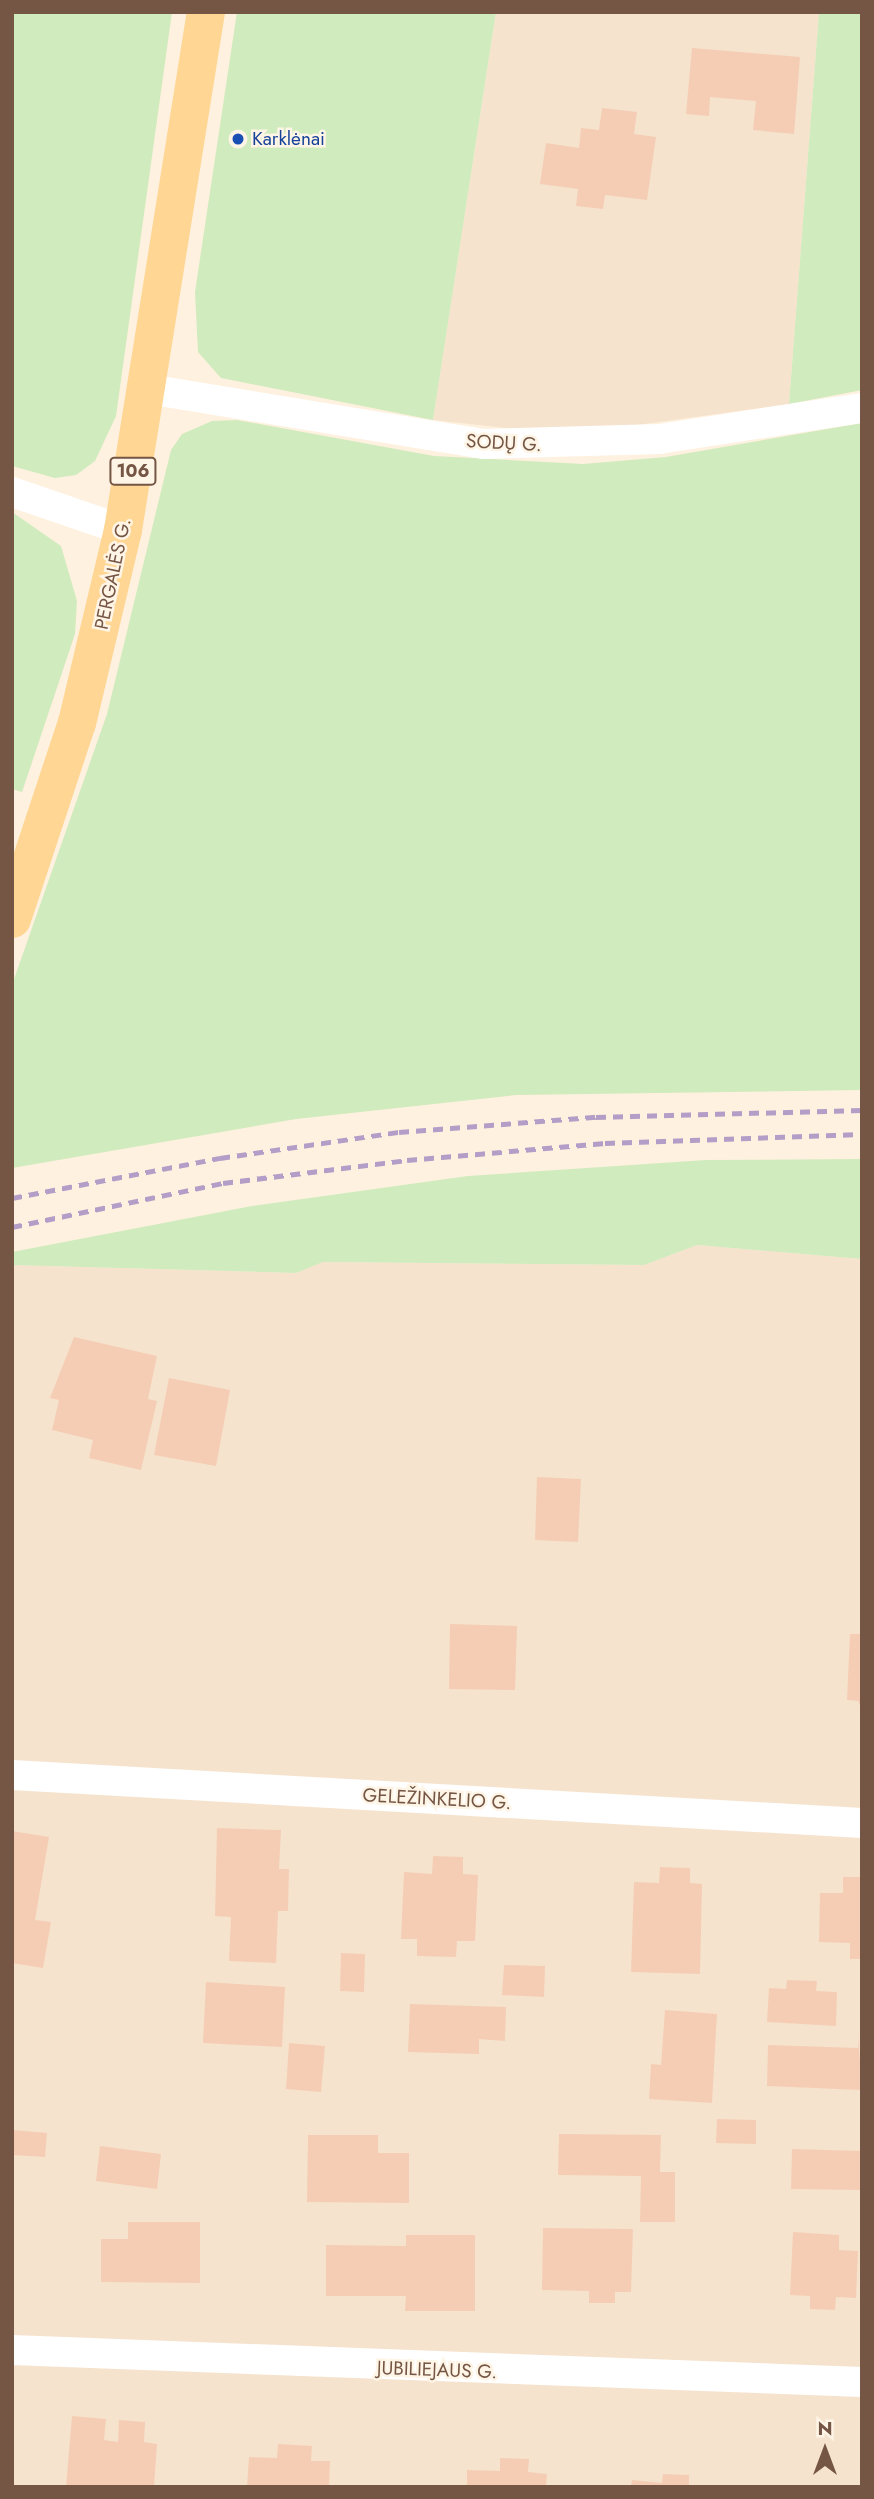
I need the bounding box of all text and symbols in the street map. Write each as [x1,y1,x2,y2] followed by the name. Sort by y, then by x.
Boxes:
[252,128,325,150] place label: Karklėnai
[230,131,246,147] marker: Karklėnai
[466,430,542,456] street label: SODŲ G.
[108,457,158,486] road number: 106
[90,516,136,632] street label: PERGALĖS G.
[362,1784,512,1814] street label: GELEŽINKELIO G.
[376,2357,498,2383] street label: JUBILIEJAUS G.
[790,2415,860,2485] north arrow
[817,2415,833,2442] text: N

